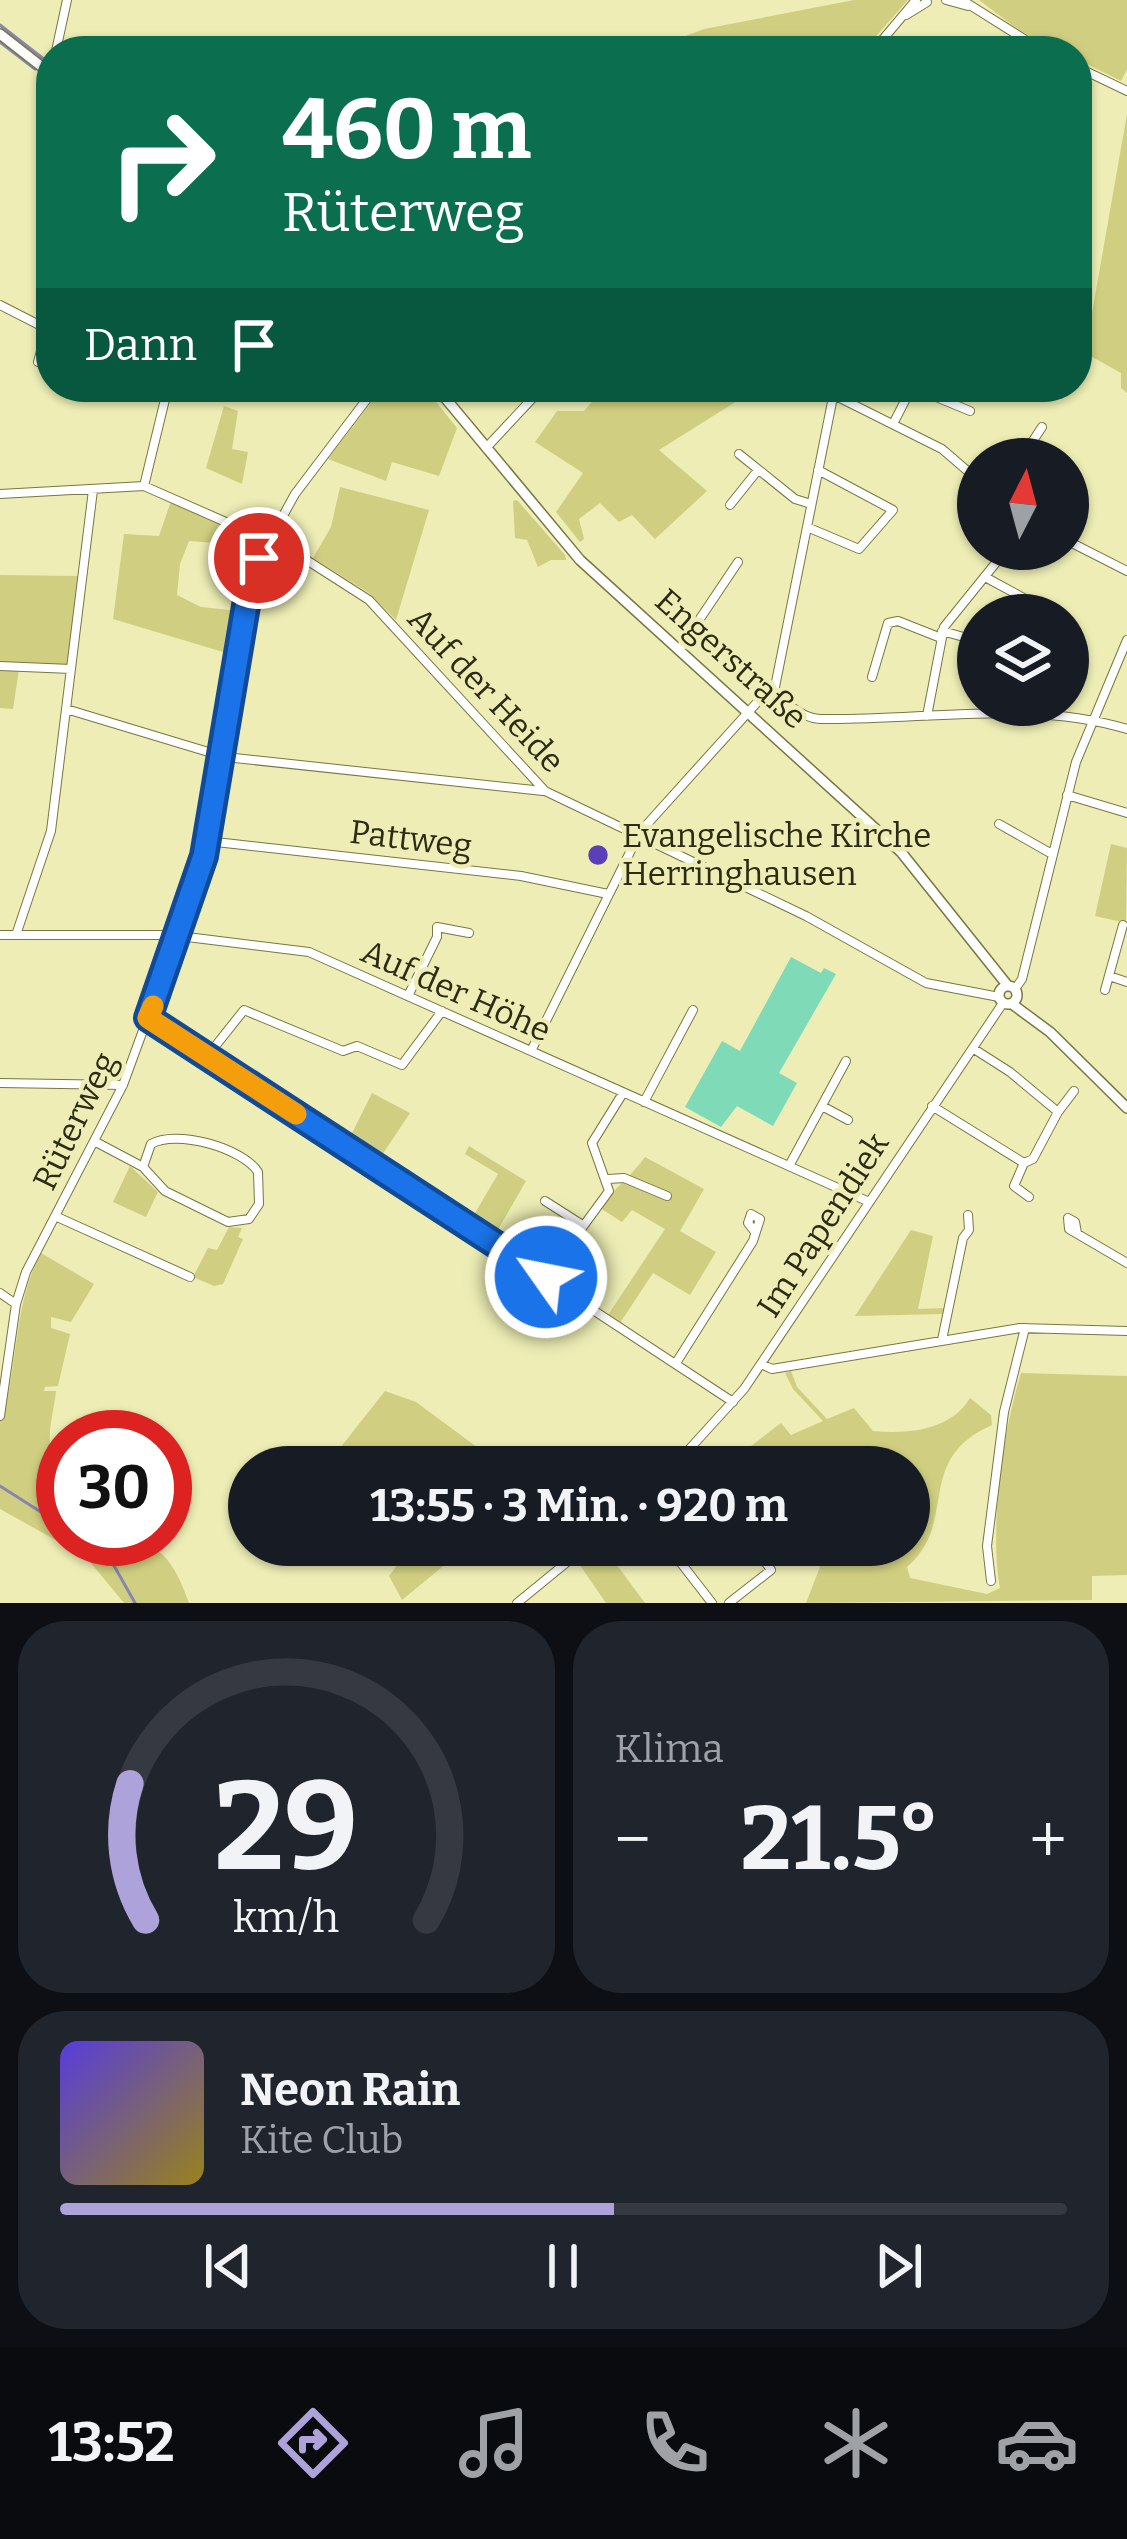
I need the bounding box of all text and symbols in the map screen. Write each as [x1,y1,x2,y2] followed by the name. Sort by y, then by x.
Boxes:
[282,79,531,180] text: 460 m
[84,84,240,240] icon: right
[282,181,525,245] text: Rüterweg
[221,312,287,378] icon: arrive
[84,318,197,372] text: Dann
[957,438,1089,570] north arrow
[957,438,1089,726] map controls
[208,507,310,609] pin
[226,525,292,591] icon: arrive
[647,581,815,737] street label: Engerstraße
[957,594,1089,726] button: layers
[399,599,573,781] street label: Auf der Heide
[348,812,474,866] street label: Pattweg
[622,816,931,894] place label: Evangelische Kirche Herringhausen
[585,842,611,868] marker: Evangelische Kirche Herringhausen
[355,931,557,1051] street label: Auf der Höhe
[25,1046,125,1196] street label: Rüterweg
[749,1125,897,1325] street label: Im Papendiek
[483,1214,609,1340] position arrow
[36,1410,192,1566] speed limit sign: 30
[370,1479,788,1533] text: 13:55 · 3 Min. · 920 m
[615,1726,724,1772] text: Klima
[214,1752,358,1902] text: 29
[741,1785,940,1893] text: 21.5°
[615,1800,651,1879] text: −
[1029,1800,1067,1879] text: +
[233,1892,339,1943] text: km/h
[240,2063,460,2117] text: Neon Rain
[240,2117,403,2163] text: Kite Club
[195,2233,261,2299] icon: previous
[530,2233,596,2299] icon: pause
[866,2233,932,2299] icon: next
[271,2401,355,2485] icon: directions
[452,2401,536,2485] icon: music
[633,2401,717,2485] icon: phone
[814,2401,898,2485] icon: climate
[995,2401,1079,2485] icon: car
[48,2411,175,2475] text: 13:52

